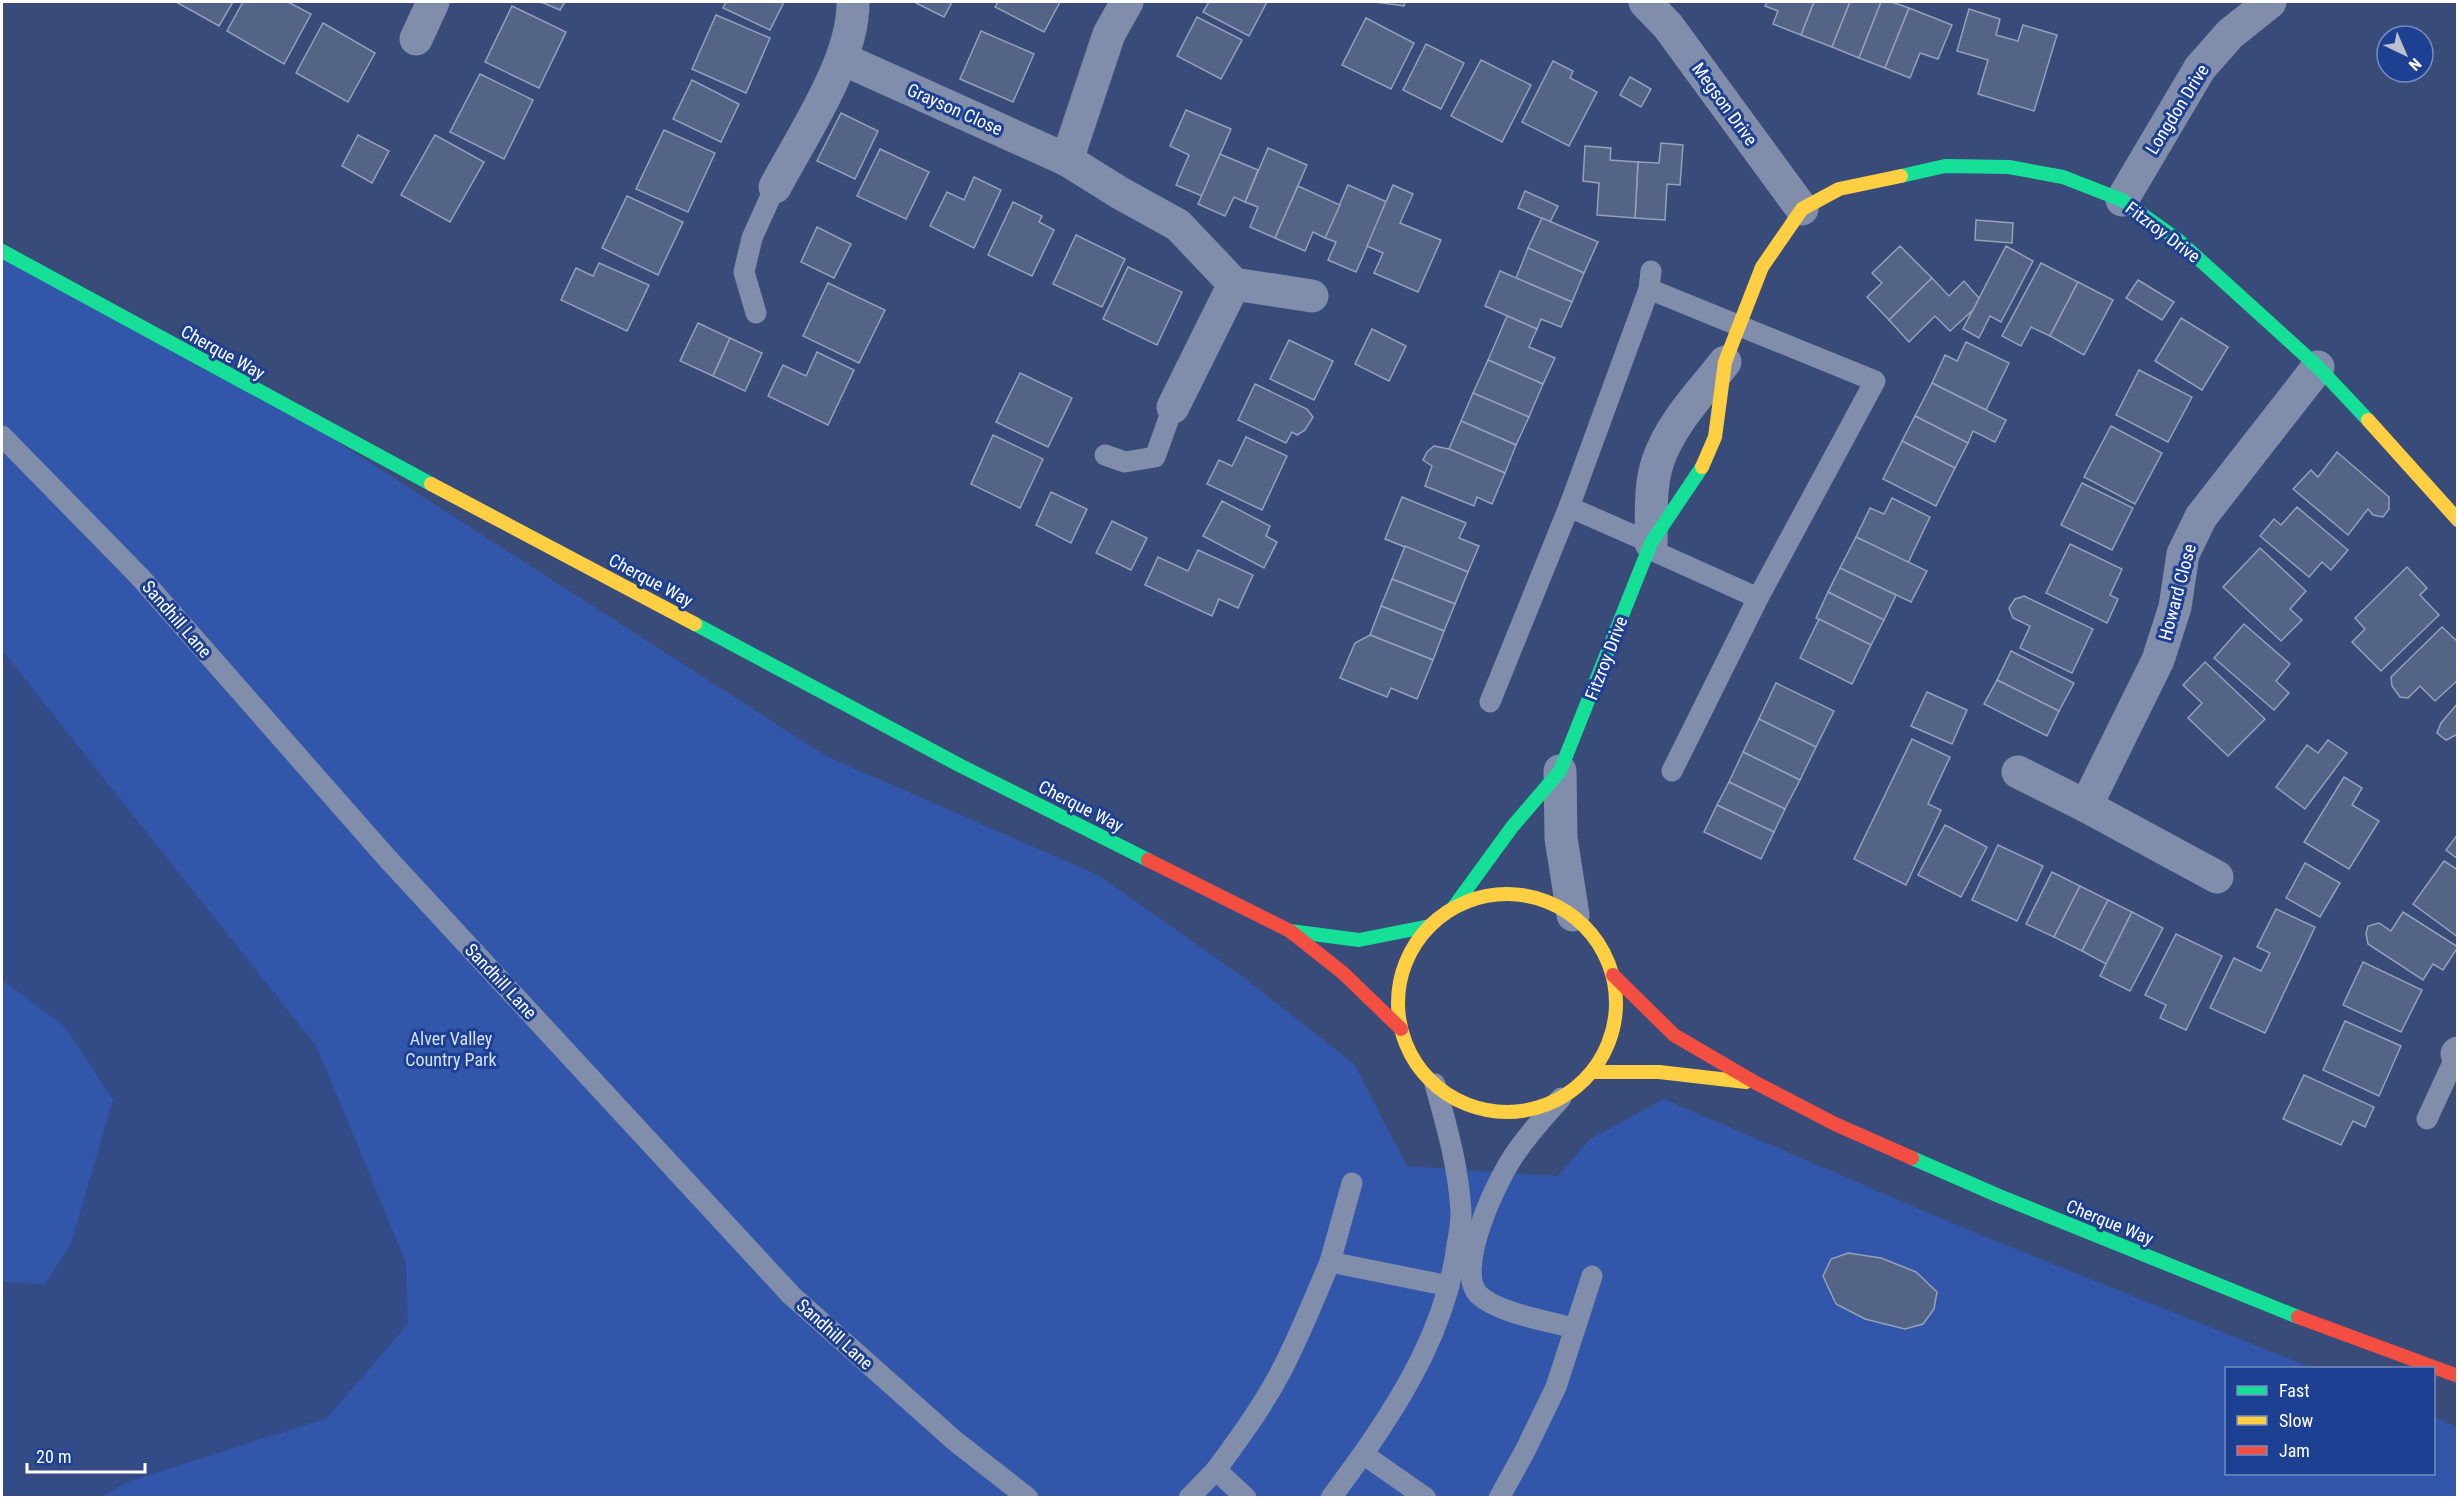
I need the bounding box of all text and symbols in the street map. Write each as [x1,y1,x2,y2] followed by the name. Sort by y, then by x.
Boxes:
[2375,24,2435,84] north arrow
[2405,54,2425,75] text: N
[1688,59,1762,149] street label: Megson Drive
[2141,60,2213,158] street label: Longdon Drive
[904,79,1006,139] street label: Grayson Close
[2122,197,2204,267] street label: Fitzroy Drive
[178,320,269,384] street label: Cherque Way
[2154,542,2200,642] street label: Howard Close
[605,549,697,611] street label: Cherque Way
[138,576,216,662] street label: Sandhill Lane
[1580,613,1632,703] street label: Fitzroy Drive
[1035,776,1127,837] street label: Cherque Way
[461,939,541,1023] street label: Sandhill Lane
[405,1028,497,1070] park label: Alver Valley Country Park
[2063,1195,2157,1249] street label: Cherque Way
[793,1294,877,1374] street label: Sandhill Lane
[2225,1367,2435,1475] legend
[2279,1380,2310,1401] text: Fast
[2279,1410,2314,1431] text: Slow
[27,1436,146,1474] scale bar
[2279,1440,2310,1461] text: Jam
[36,1446,71,1467] text: 20 m

